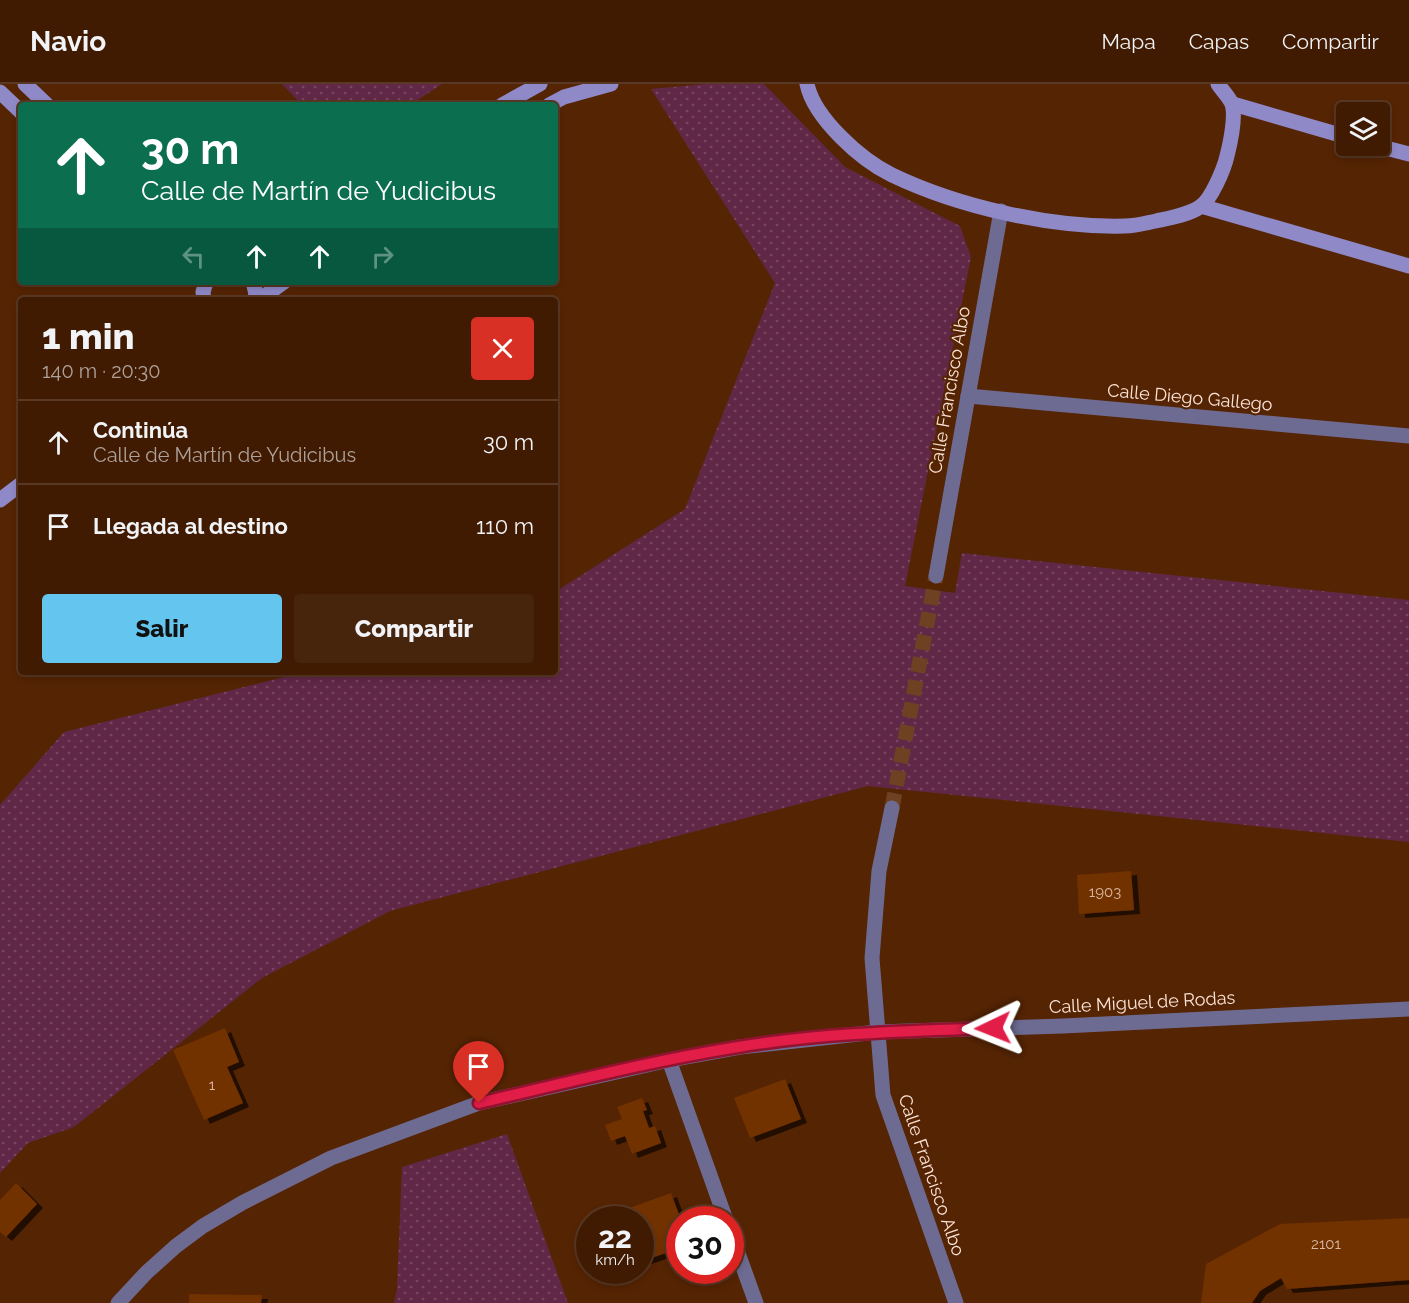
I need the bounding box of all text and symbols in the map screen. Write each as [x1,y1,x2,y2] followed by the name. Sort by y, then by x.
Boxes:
[30,25,106,58] text: Navio
[1101,29,1156,54] text: Mapa
[1189,29,1249,54] text: Capas
[1282,29,1379,54] text: Compartir
[1336,102,1390,156] map controls
[1336,102,1390,156] button: layers
[141,125,239,174] text: 30 m
[42,126,120,204] icon: ahead
[141,175,496,206] text: Calle de Martín de Yudicibus
[177,240,210,273] icon: left
[240,240,273,273] icon: ahead
[303,240,336,273] icon: ahead
[366,240,399,273] icon: right
[924,304,974,475] street label: Calle Francisco Albo
[42,315,134,357] text: 1 min
[471,317,534,380] button: close
[42,359,161,383] text: 140 m · 20:30
[1107,379,1274,415] street label: Calle Diego Gallego
[93,417,188,443] text: Continúa
[42,426,75,459] icon: ahead
[483,429,534,455] text: 30 m
[93,443,356,467] text: Calle de Martín de Yudicibus
[42,510,75,543] icon: arrive
[93,513,288,539] text: Llegada al destino
[476,513,534,539] text: 110 m
[42,594,282,663] button: Salir
[294,594,534,663] button: Compartir
[1089,883,1121,901] house number: 1903
[1048,987,1236,1017] street label: Calle Miguel de Rodas
[961,996,1025,1060] position arrow
[453,1041,504,1103] pin
[462,1050,495,1083] icon: arrive
[209,1076,216,1094] house number: 1
[894,1091,970,1259] street label: Calle Francisco Albo
[666,1206,744,1284] speed limit sign: 30
[598,1220,632,1255] text: 22
[1311,1235,1341,1253] house number: 2101
[595,1251,635,1269] text: km/h

